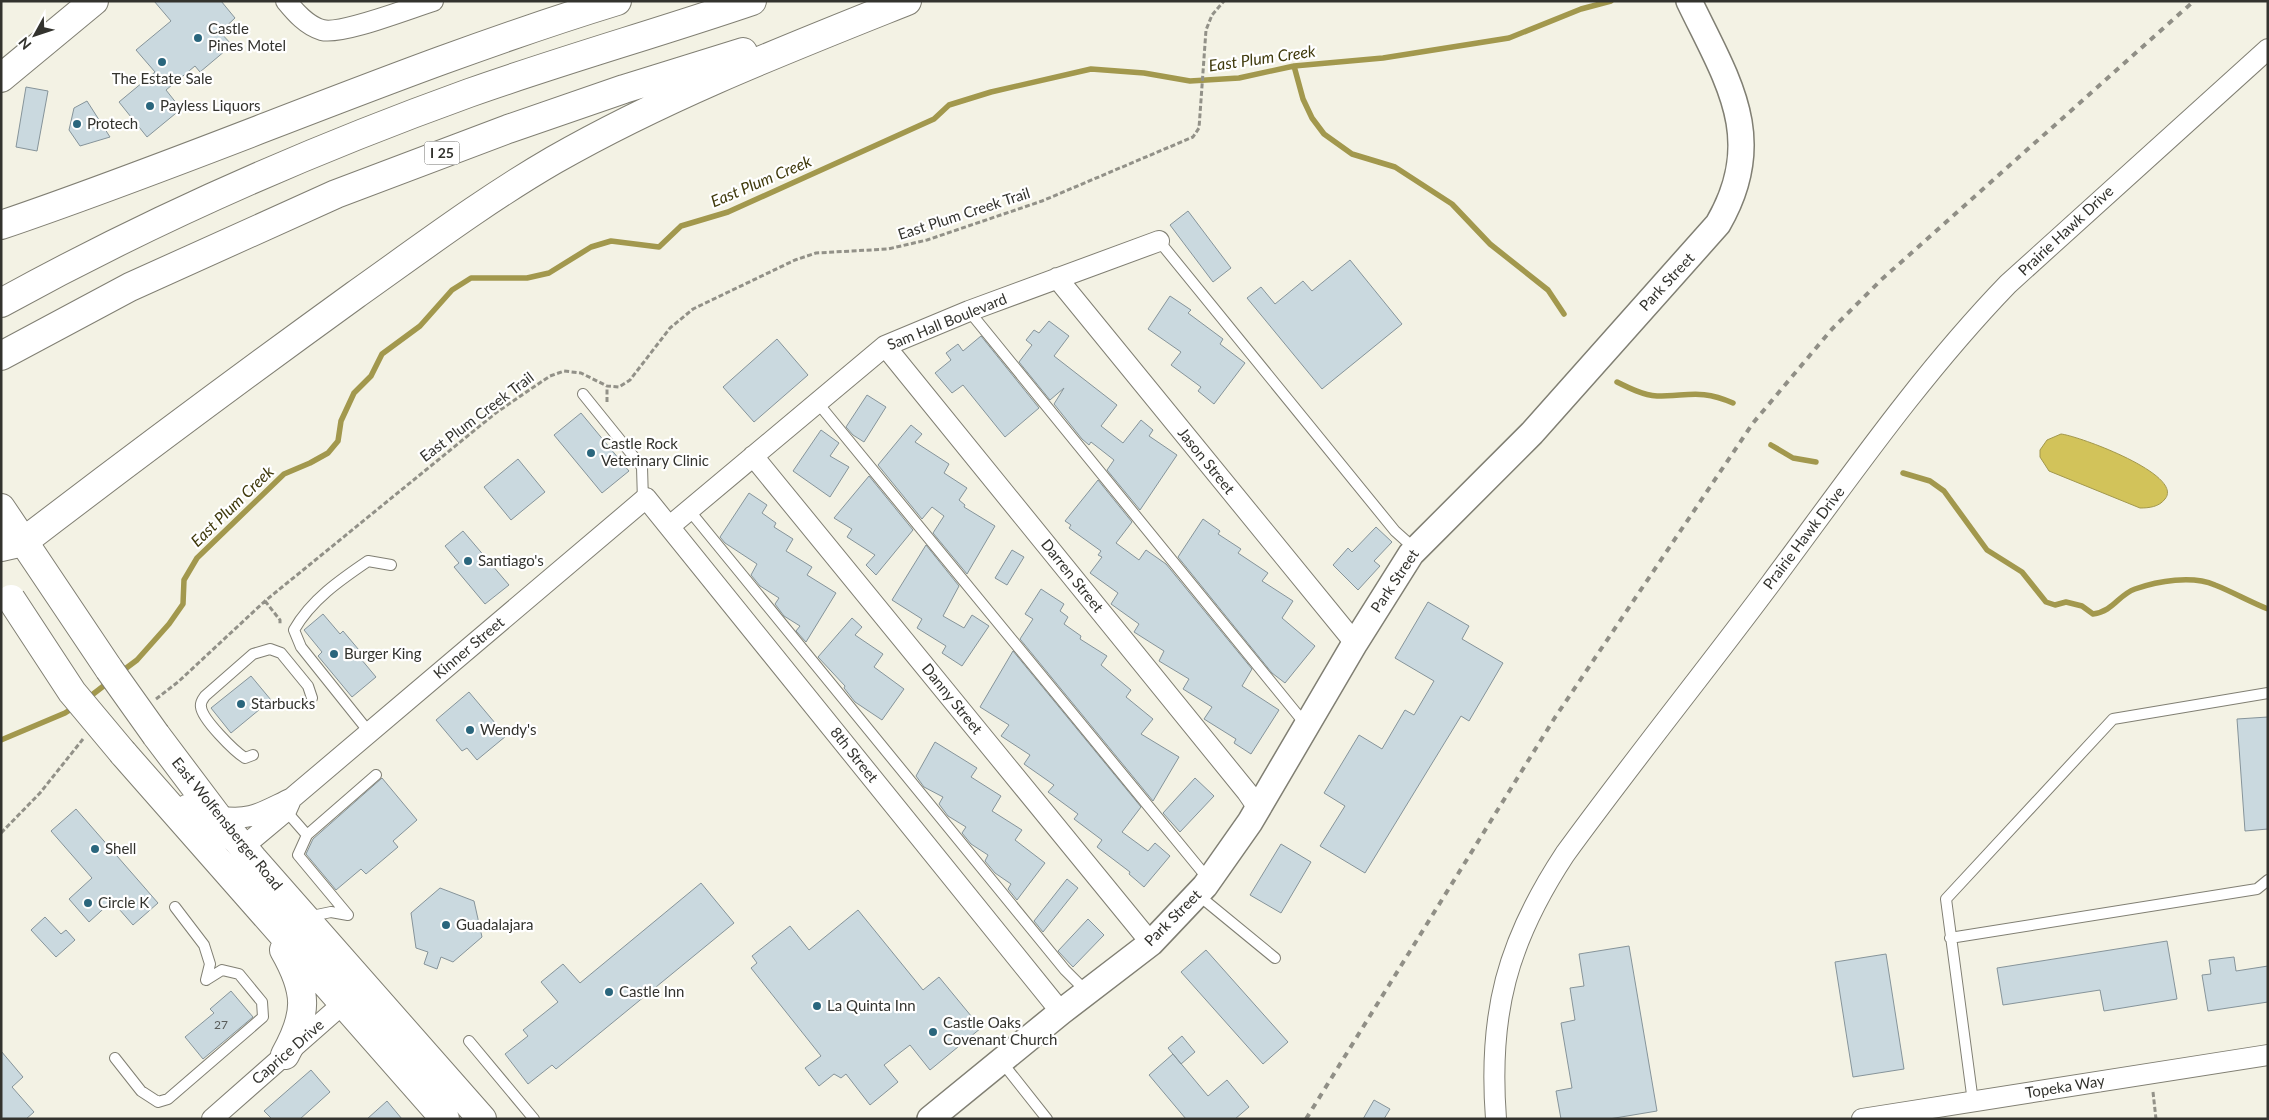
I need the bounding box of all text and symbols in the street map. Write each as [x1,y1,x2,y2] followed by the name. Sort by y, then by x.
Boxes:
[10,10,60,60] north arrow
[208,19,286,54] place label: Castle Pines Motel
[192,32,204,44] marker: Castle Pines Motel
[15,34,35,53] text: N
[1207,41,1317,74] water label: East Plum Creek
[156,56,168,68] marker: The Estate Sale
[112,69,212,87] place label: The Estate Sale
[160,96,261,114] place label: Payless Liquors
[144,100,156,112] marker: Payless Liquors
[87,114,138,132] place label: Protech
[71,118,83,130] marker: Protech
[424,142,460,164] road number: I 25
[708,151,814,210] water label: East Plum Creek
[2014,181,2117,279] street label: Prairie Hawk Drive
[895,183,1032,243] street label: East Plum Creek Trail
[1635,248,1698,314] street label: Park Street
[884,289,1009,353] street label: Sam Hall Boulevard
[416,368,537,465] street label: East Plum Creek Trail
[1175,424,1239,498] street label: Jason Street
[601,434,709,469] place label: Castle Rock Veterinary Clinic
[585,447,597,459] marker: Castle Rock Veterinary Clinic
[186,461,277,550] water label: East Plum Creek
[1759,483,1848,592] street label: Prairie Hawk Drive
[1038,535,1108,616] street label: Darren Street
[1366,545,1422,616] street label: Park Street
[478,551,544,569] place label: Santiago's
[462,555,474,567] marker: Santiago's
[429,612,508,682] street label: Kinner Street
[344,644,422,662] place label: Burger King
[328,648,340,660] marker: Burger King
[919,659,987,738] street label: Danny Street
[251,694,315,712] place label: Starbucks
[235,698,247,710] marker: Starbucks
[480,720,537,738] place label: Wendy's
[827,723,883,786] street label: 8th Street
[464,724,476,736] marker: Wendy's
[169,753,287,893] street label: East Wolfensberger Road
[105,839,136,857] place label: Shell
[89,843,101,855] marker: Shell
[1140,885,1205,949] street label: Park Street
[98,893,149,911] place label: Circle K
[82,897,94,909] marker: Circle K
[456,915,533,933] place label: Guadalajara
[440,919,452,931] marker: Guadalajara
[619,982,684,1000] place label: Castle Inn
[603,986,615,998] marker: Castle Inn
[827,996,916,1014] place label: La Quinta Inn
[811,1000,823,1012] marker: La Quinta Inn
[943,1013,1057,1048] place label: Castle Oaks Covenant Church
[248,1015,327,1087] street label: Caprice Drive
[214,1017,228,1032] house number: 27
[927,1026,939,1038] marker: Castle Oaks Covenant Church
[2024,1071,2106,1101] street label: Topeka Way

